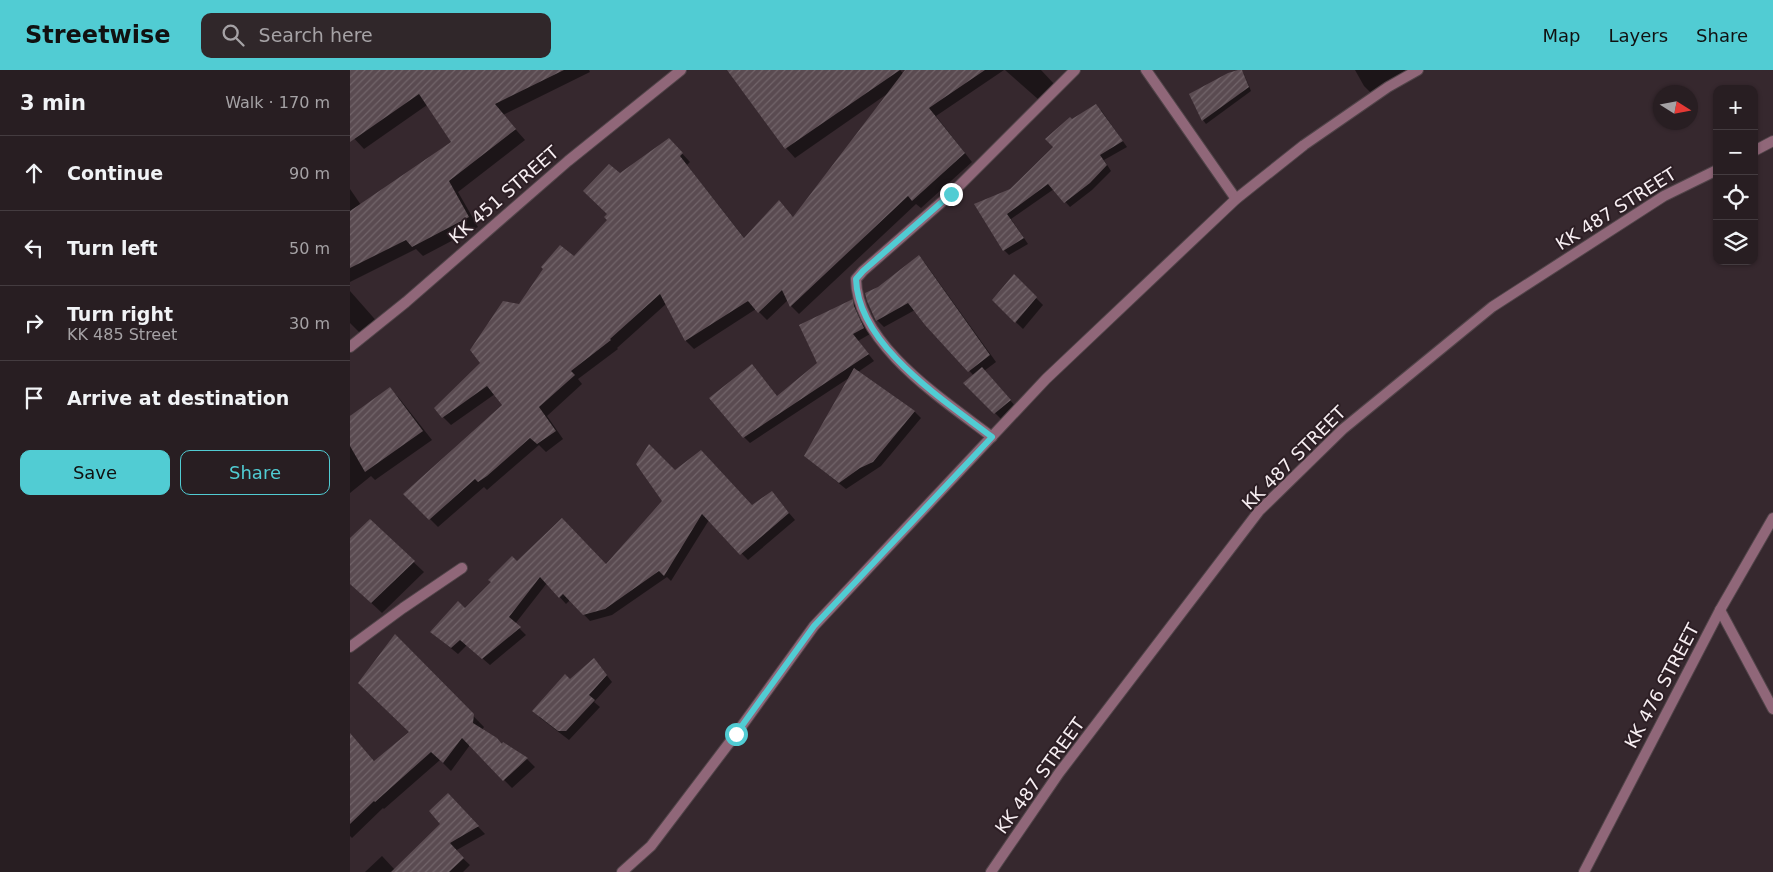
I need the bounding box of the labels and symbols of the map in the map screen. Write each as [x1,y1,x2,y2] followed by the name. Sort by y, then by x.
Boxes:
[1653,85,1698,130] north arrow
[445,141,563,248] street label: KK 451 STREET
[1552,163,1681,254] street label: KK 487 STREET
[940,183,963,206] route end
[1237,401,1351,514] street label: KK 487 STREET
[1620,619,1704,752] street label: KK 476 STREET
[991,713,1089,838] street label: KK 487 STREET
[725,723,748,746] route start

